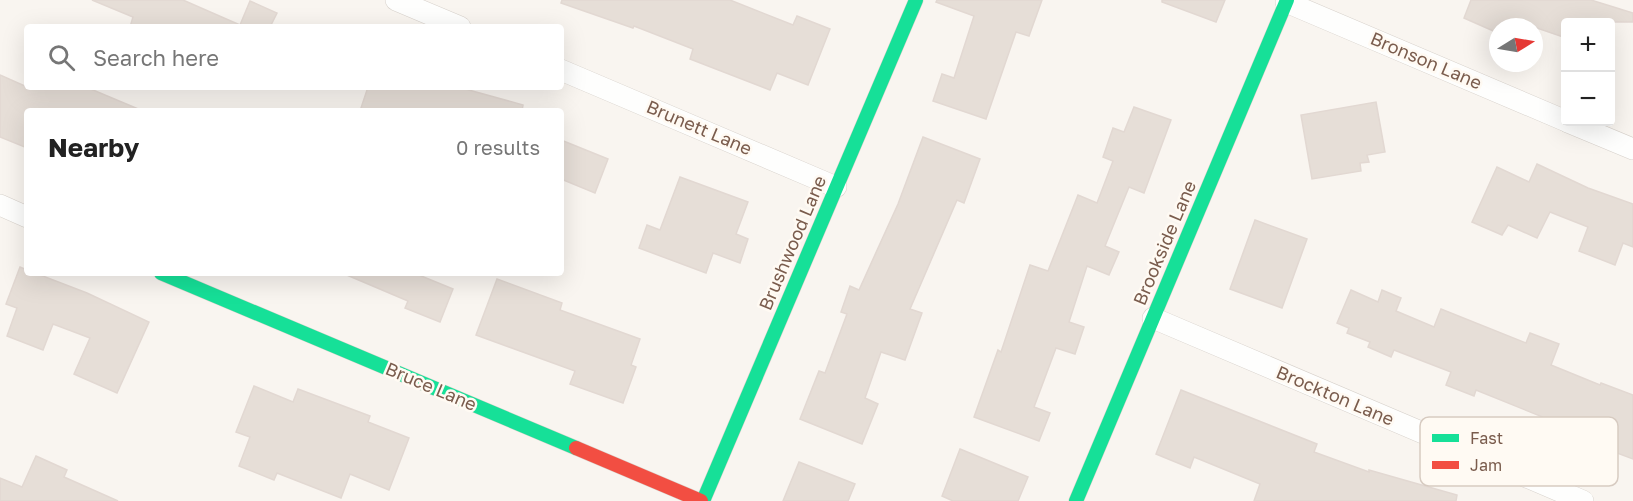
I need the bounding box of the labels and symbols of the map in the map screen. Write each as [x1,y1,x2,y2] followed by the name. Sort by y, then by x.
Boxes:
[1489,18,1543,72] north arrow
[1367,27,1485,93] street label: Bronson Lane
[643,95,755,159] street label: Brunett Lane
[754,172,830,313] street label: Brushwood Lane
[1128,177,1200,308] street label: Brookside Lane
[383,357,480,415] street label: Bruce Lane
[1273,360,1398,430] street label: Brockton Lane
[1420,417,1618,486] legend
[1470,428,1503,448] text: Fast
[1470,455,1502,475] text: Jam

